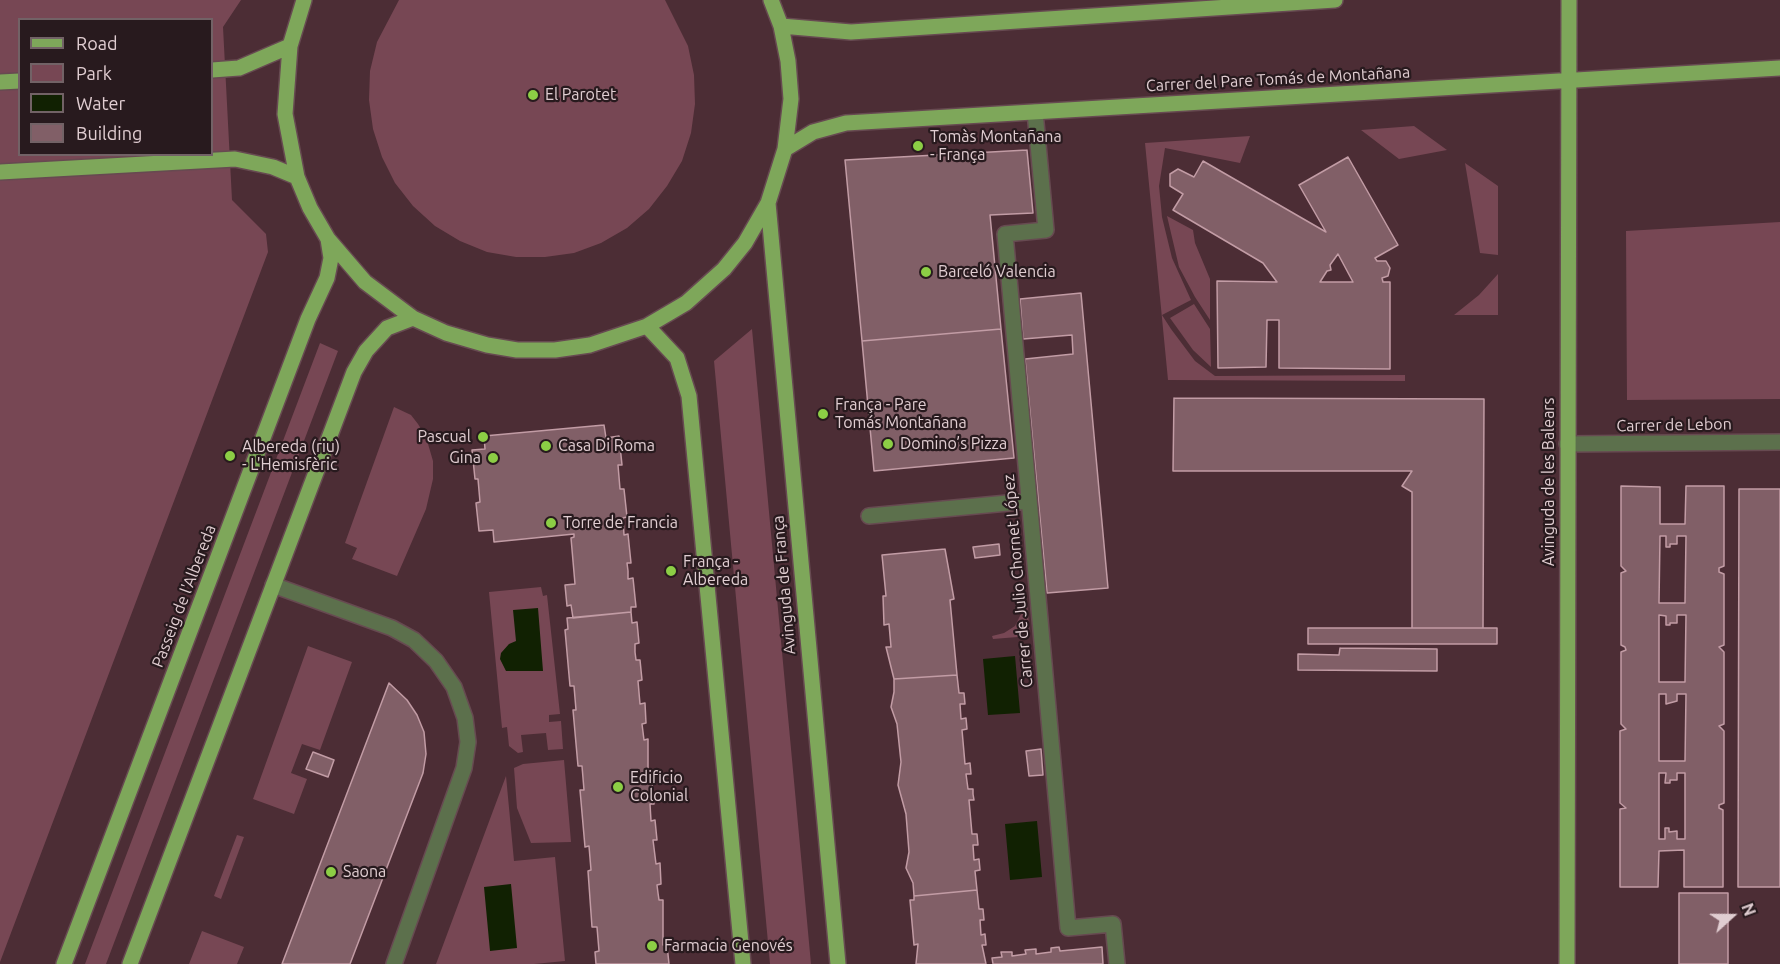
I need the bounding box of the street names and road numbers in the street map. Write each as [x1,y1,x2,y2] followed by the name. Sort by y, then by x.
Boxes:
[1145,62,1411,96] street label: Carrer del Pare Tomás de Montañana
[1539,398,1559,566] street label: Avinguda de les Balears
[1616,414,1732,436] street label: Carrer de Lebon
[999,474,1037,688] street label: Carrer de Julio Chornet López
[768,515,800,655] street label: Avinguda de França
[148,522,220,670] street label: Passeig de l'Albereda

